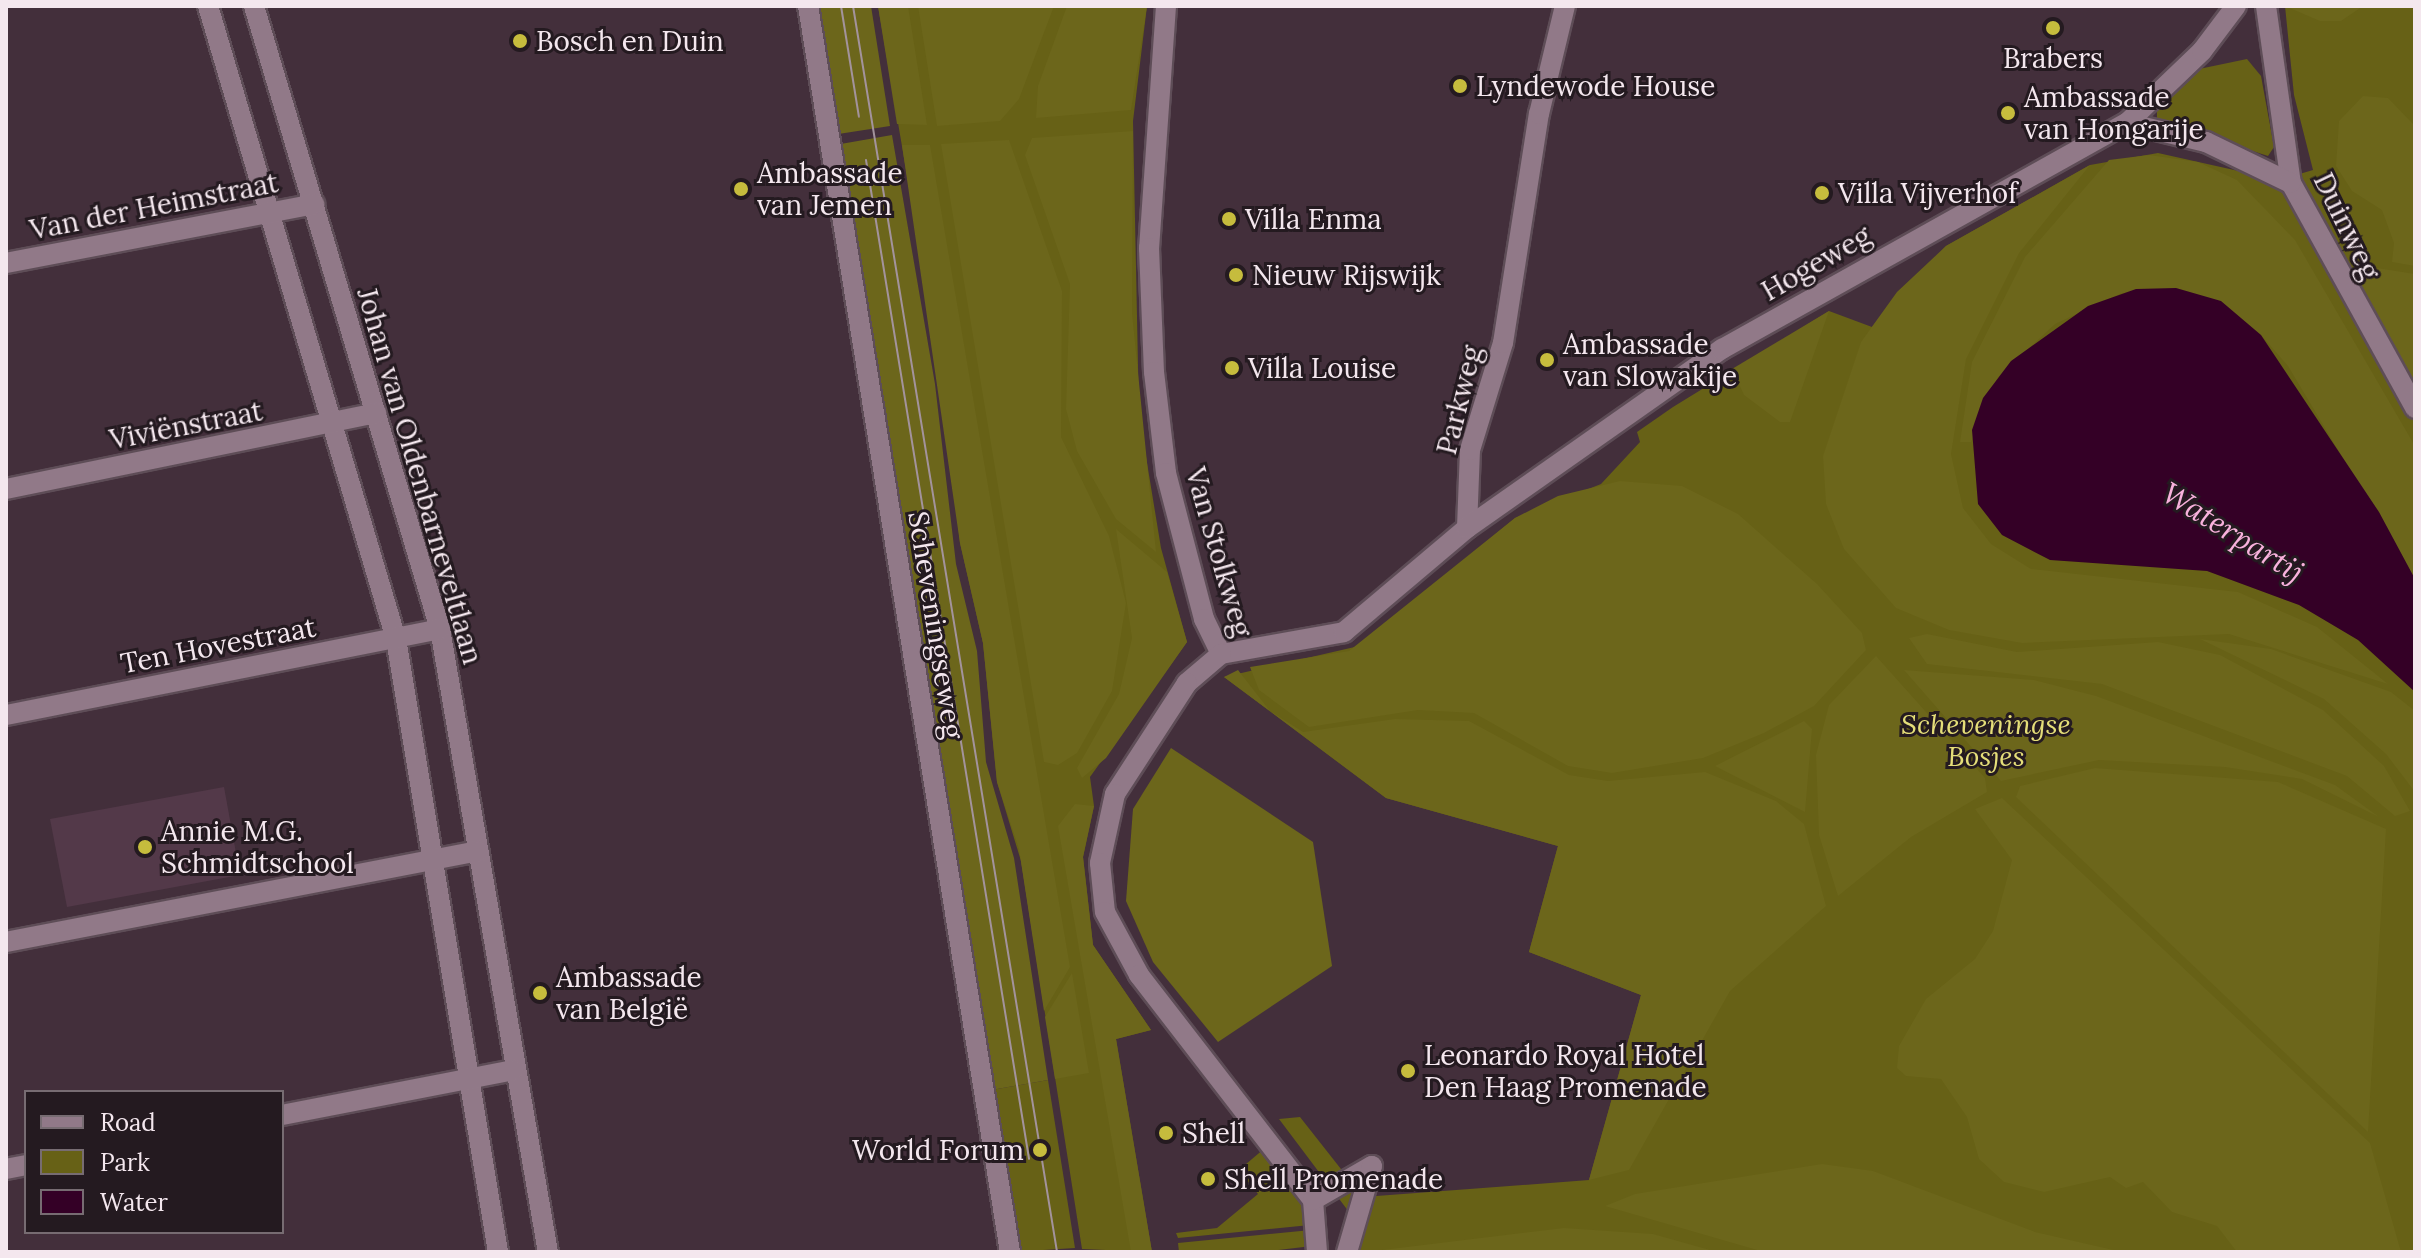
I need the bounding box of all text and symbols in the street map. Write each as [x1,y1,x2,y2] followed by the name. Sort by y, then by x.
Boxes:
[2044,19,2062,37] marker: Brabers
[536,24,724,58] place label: Bosch en Duin
[511,32,529,50] marker: Bosch en Duin
[2003,41,2103,75] place label: Brabers
[1476,69,1715,103] place label: Lyndewode House
[1451,77,1469,95] marker: Lyndewode House
[2024,80,2204,146] place label: Ambassade van Hongarije
[1999,104,2017,122] marker: Ambassade van Hongarije
[757,156,903,222] place label: Ambassade van Jemen
[27,165,281,247] street label: Van der Heimstraat
[2307,167,2387,285] street label: Duinweg
[1838,176,2017,210] place label: Villa Vijverhof
[732,180,750,198] marker: Ambassade van Jemen
[1813,184,1831,202] marker: Villa Vijverhof
[1245,202,1382,236] place label: Villa Enma
[1220,210,1238,228] marker: Villa Enma
[1755,218,1877,308] street label: Hogeweg
[1252,258,1441,292] place label: Nieuw Rijswijk
[1227,266,1245,284] marker: Nieuw Rijswijk
[350,284,490,668] street label: Johan van Oldenbarneveltlaan
[1563,327,1737,393] place label: Ambassade van Slowakije
[1429,342,1489,458] street label: Parkweg
[1248,351,1396,385] place label: Villa Louise
[1538,351,1556,369] marker: Ambassade van Slowakije
[1223,359,1241,377] marker: Villa Louise
[107,394,265,456] street label: Viviënstraat
[1179,463,1259,641] street label: Van Stolkweg
[2156,474,2310,590] water label: Waterpartij
[901,509,971,741] street label: Scheveningseweg
[118,610,318,680] street label: Ten Hovestraat
[1901,707,2071,773] park label: Scheveningse Bosjes
[161,814,354,880] place label: Annie M.G. Schmidtschool
[136,838,154,856] marker: Annie M.G. Schmidtschool
[556,960,702,1026] place label: Ambassade van België
[531,984,549,1002] marker: Ambassade van België
[1424,1038,1707,1104] place label: Leonardo Royal Hotel Den Haag Promenade
[1399,1062,1417,1080] marker: Leonardo Royal Hotel Den Haag Promenade
[24,1090,284,1234] legend
[100,1107,156,1138] text: Road
[1182,1116,1245,1150] place label: Shell
[1157,1124,1175,1142] marker: Shell
[852,1133,1024,1167] place label: World Forum
[1031,1141,1049,1159] marker: World Forum
[100,1147,150,1178] text: Park
[1224,1162,1443,1196] place label: Shell Promenade
[1199,1170,1217,1188] marker: Shell Promenade
[100,1187,168,1218] text: Water

